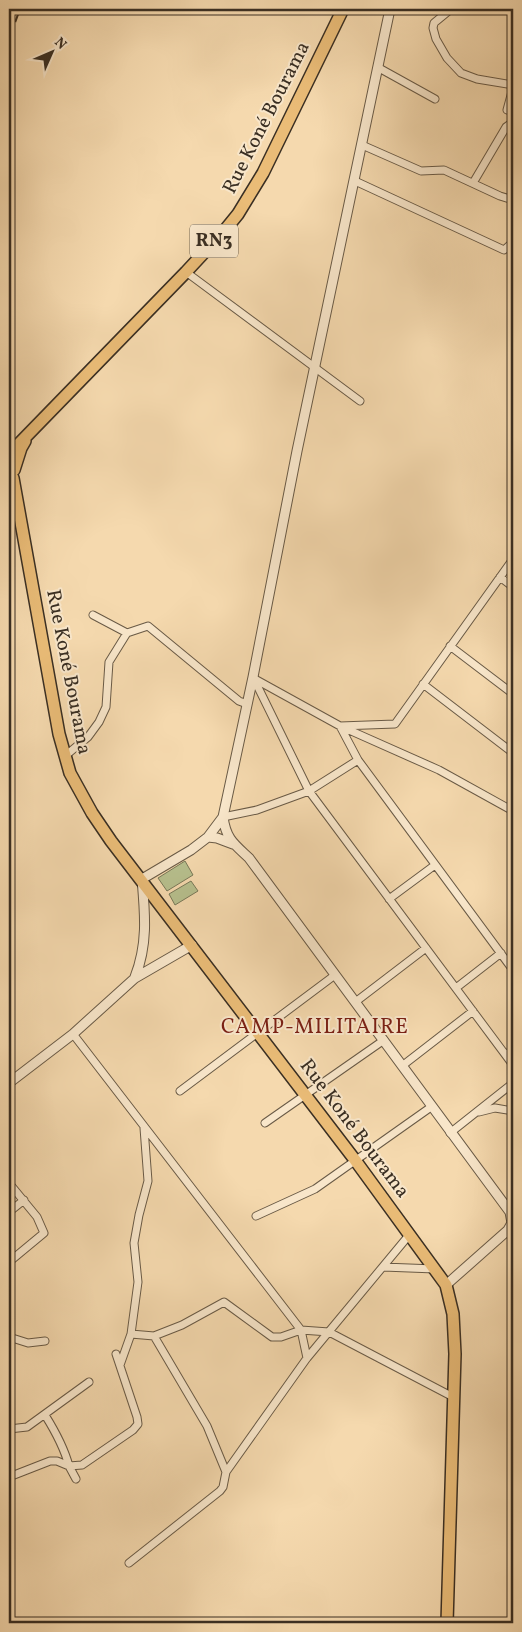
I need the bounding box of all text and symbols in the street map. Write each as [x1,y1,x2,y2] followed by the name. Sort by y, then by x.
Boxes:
[28,28,78,78] north arrow
[50,34,70,54] text: N
[216,37,318,199] street label: Rue Koné Bourama
[190,225,238,258] road number: RN3
[38,587,98,757] street label: Rue Koné Bourama
[221,1013,409,1042] district label: CAMP-MILITAIRE
[292,1054,416,1204] street label: Rue Koné Bourama

